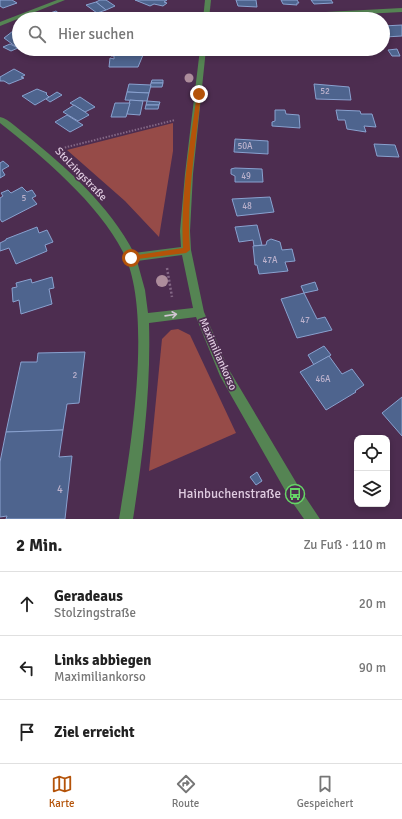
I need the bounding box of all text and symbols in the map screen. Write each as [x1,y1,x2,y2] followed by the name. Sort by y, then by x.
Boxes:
[12,12,390,56] search box
[26,23,48,45] icon: search
[58,25,134,43] text: Hier suchen
[190,85,208,103] route end
[320,86,330,97] house number: 52
[237,141,253,152] house number: 50A
[52,145,110,203] street label: Stolzingstraße
[241,171,251,182] house number: 49
[22,193,27,204] house number: 5
[242,201,252,212] house number: 48
[122,249,140,267] route start
[262,255,278,266] house number: 47A
[164,311,177,319] one-way arrow
[300,315,310,326] house number: 47
[196,316,240,392] street label: Maximiliankorso
[73,370,78,381] house number: 2
[315,374,331,385] house number: 46A
[354,435,390,507] map controls
[354,435,390,471] button: locate
[354,471,390,507] button: layers
[57,483,63,496] house number: 4
[284,483,306,505] bus stop icon: Hainbuchenstraße
[178,486,281,502] place label: Hainbuchenstraße
[16,535,62,556] text: 2 Min.
[303,537,386,553] text: Zu Fuß · 110 m
[54,587,123,605] text: Geradeaus
[16,593,38,615] icon: ahead
[359,596,386,612] text: 20 m
[54,605,136,621] text: Stolzingstraße
[54,651,151,669] text: Links abbiegen
[16,657,38,679] icon: left
[359,660,386,676] text: 90 m
[54,669,146,685] text: Maximiliankorso
[16,721,38,743] icon: arrive
[54,723,135,741] text: Ziel erreicht
[49,773,74,810] tab: Karte
[172,773,199,810] tab: Route
[297,773,353,810] tab: Gespeichert

